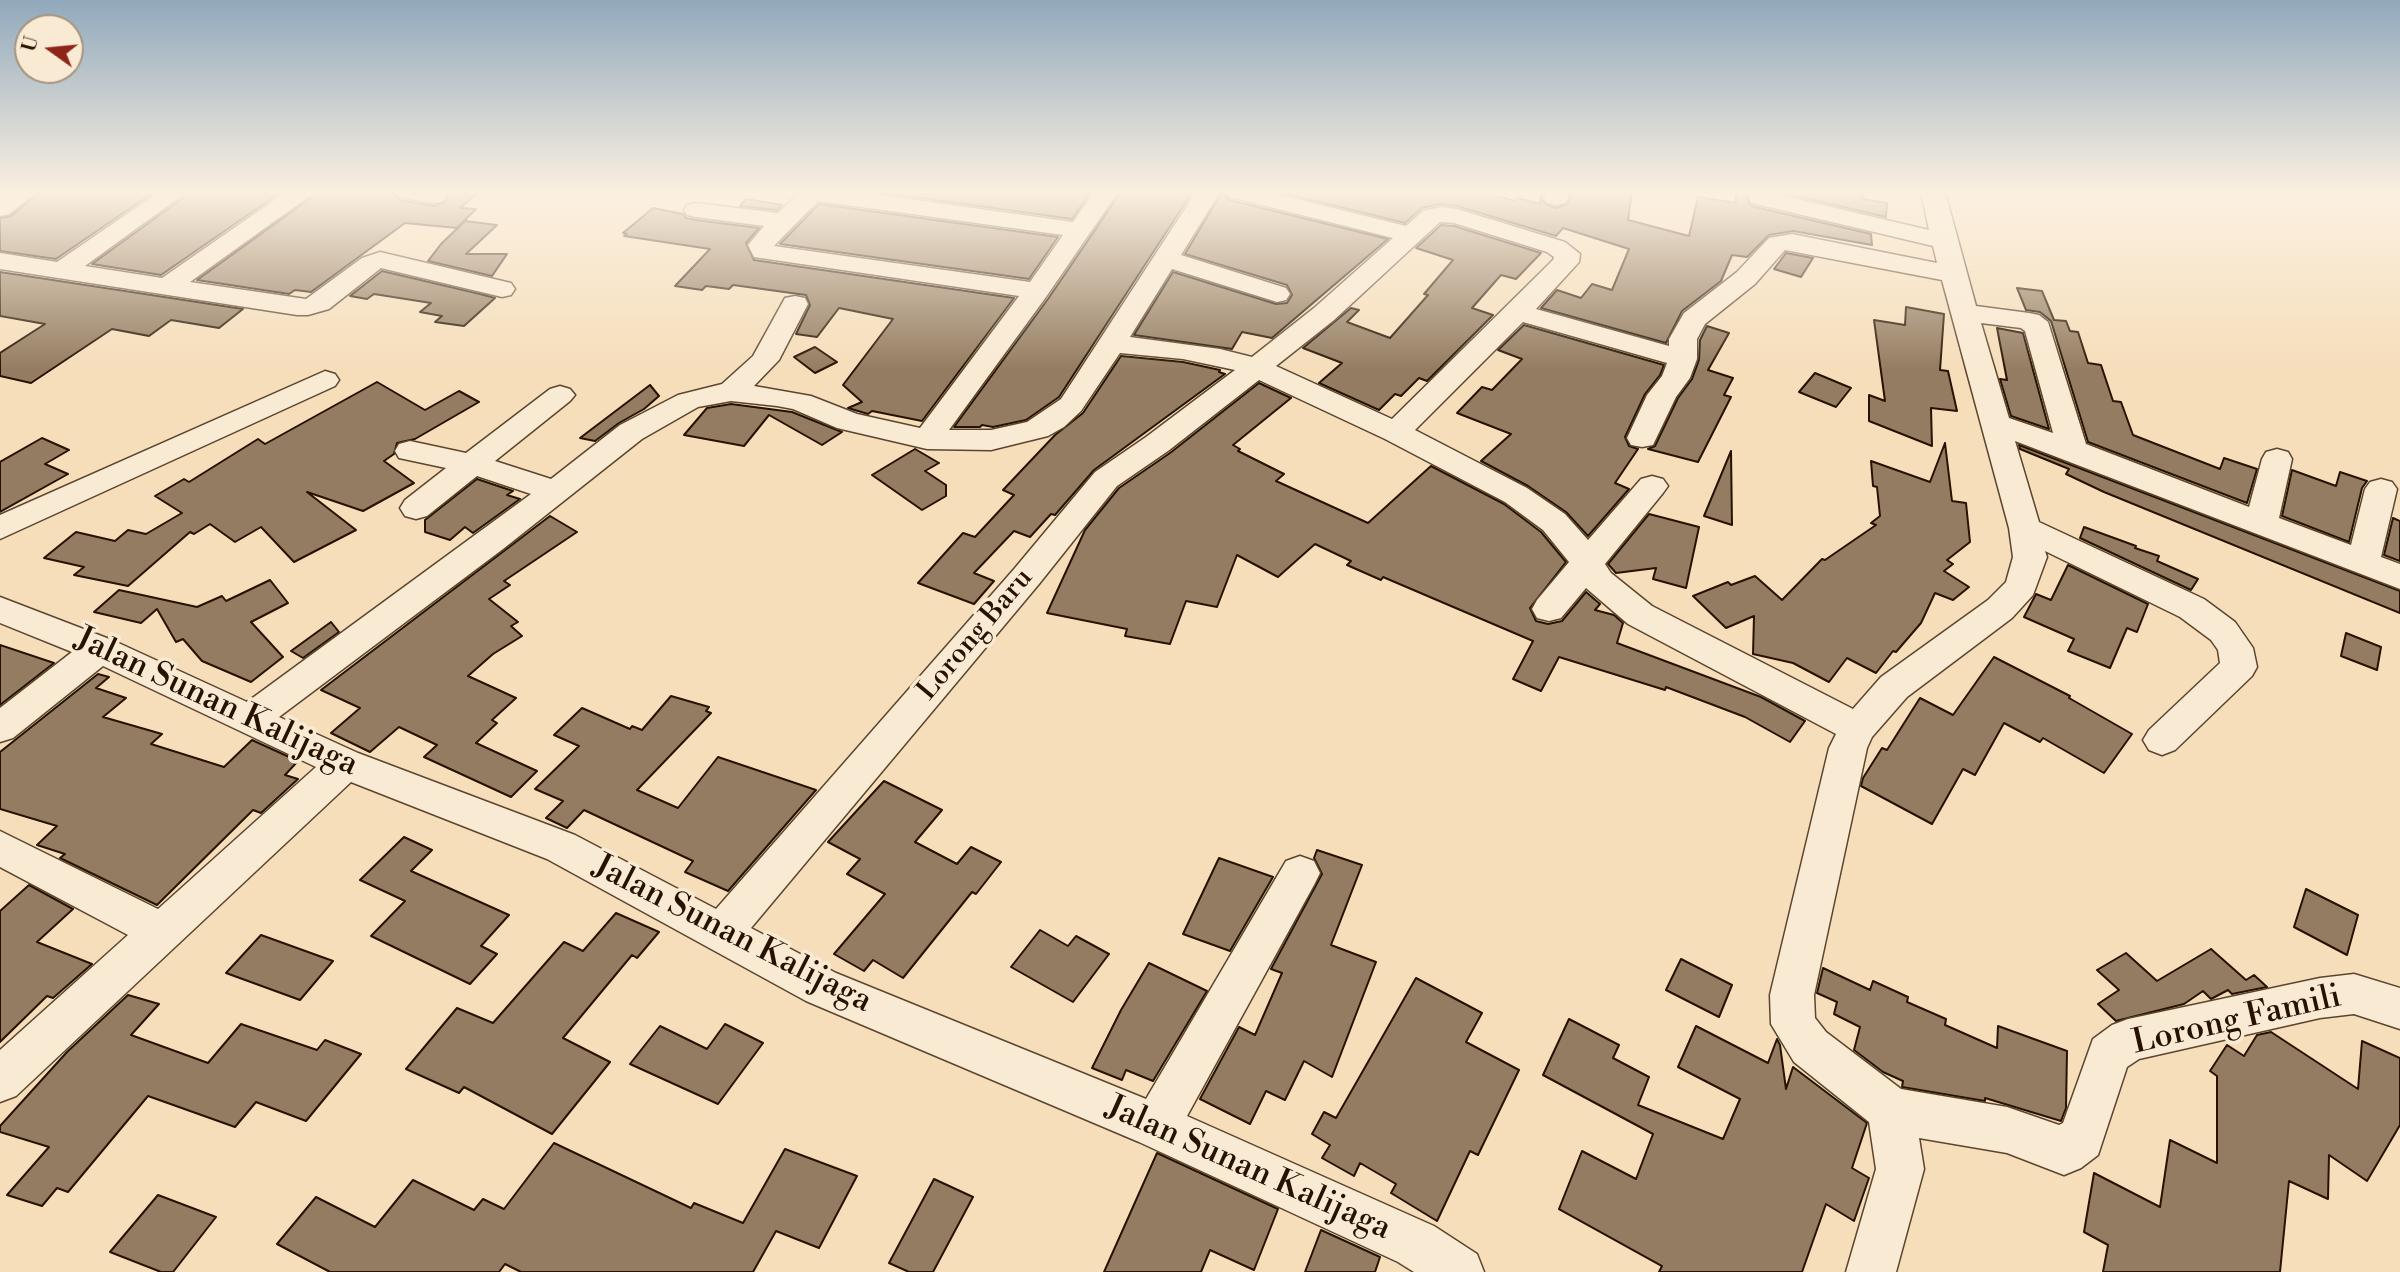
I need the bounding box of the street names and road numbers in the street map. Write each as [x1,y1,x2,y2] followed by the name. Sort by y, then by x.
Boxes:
[911,562,1041,708] street label: Lorong Baru
[68,620,364,786] street label: Jalan Sunan Kalijaga
[586,848,878,1022] street label: Jalan Sunan Kalijaga
[2129,978,2345,1064] street label: Lorong Famili
[1099,1088,1397,1250] street label: Jalan Sunan Kalijaga

